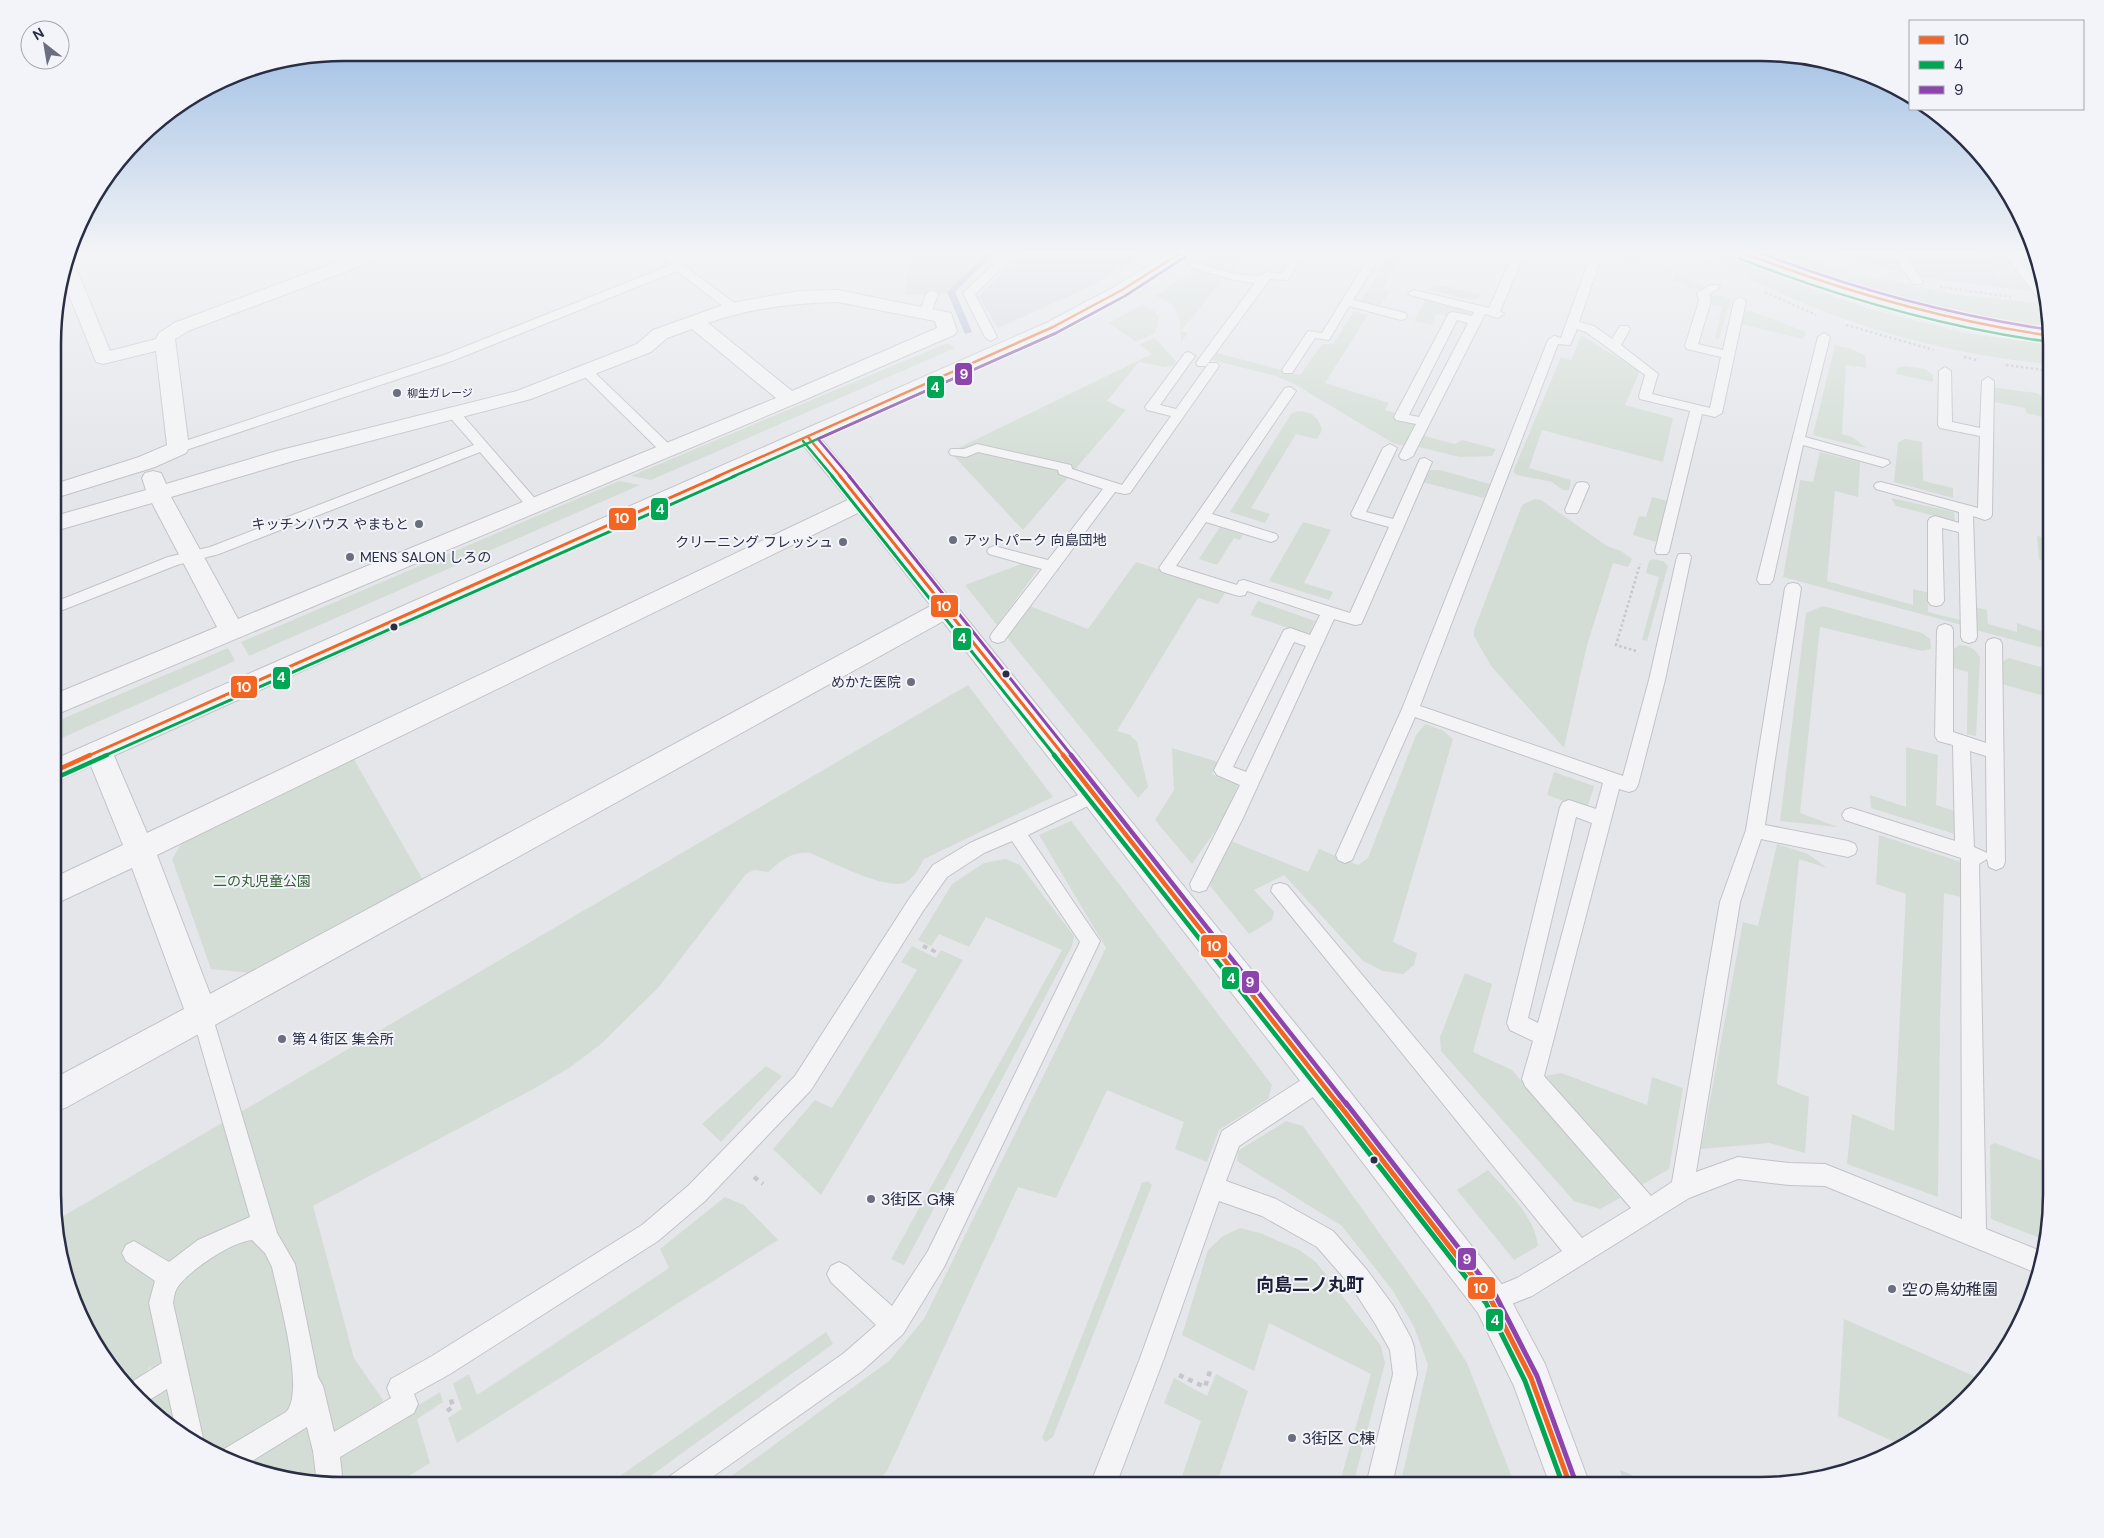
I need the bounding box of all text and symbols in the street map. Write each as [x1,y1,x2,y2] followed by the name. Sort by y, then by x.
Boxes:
[20,20,70,70] north arrow
[1909,20,2084,110] legend
[29,24,47,44] text: N
[1954,30,1969,50] text: 10
[1954,55,1963,75] text: 4
[1954,80,1963,100] text: 9
[954,362,973,386] line badge: 9
[960,365,969,383] text: 9
[926,375,945,399] line badge: 4
[930,378,940,396] text: 4
[407,386,473,400] place label: 柳生ガレージ
[391,387,403,399] marker: 柳生ガレージ
[650,497,669,521] line badge: 4
[655,500,665,518] text: 4
[608,507,637,531] line badge: 10
[615,509,630,527] text: 10
[252,515,409,533] place label: キッチンハウス やまもと
[413,518,425,530] marker: キッチンハウス やまもと
[963,531,1107,549] place label: アットパーク 向島団地
[675,533,833,551] place label: クリーニング フレッシュ
[947,534,959,546] marker: アットパーク 向島団地
[837,536,849,548] marker: クリーニング フレッシュ
[360,548,491,566] place label: MENS SALON しろの
[344,551,356,563] marker: MENS SALON しろの
[930,594,959,618] line badge: 10
[937,597,952,615] text: 10
[389,622,399,632] unlabelled marker
[952,627,972,651] line badge: 4
[957,629,967,647] text: 4
[272,666,291,690] line badge: 4
[276,668,286,686] text: 4
[1001,669,1011,679] unlabelled marker
[831,673,901,691] place label: めかた医院
[230,675,258,699] line badge: 10
[905,676,917,688] marker: めかた医院
[237,678,252,696] text: 10
[213,872,311,890] park label: 二の丸児童公園
[1200,934,1228,958] line badge: 10
[1207,937,1222,955] text: 10
[1221,966,1240,990] line badge: 4
[1226,969,1236,987] text: 4
[1241,970,1260,994] line badge: 9
[1246,973,1255,991] text: 9
[292,1030,394,1048] place label: 第４街区 集会所
[276,1033,288,1045] marker: 第４街区 集会所
[1369,1155,1379,1165] unlabelled marker
[881,1189,955,1210] place label: 3街区 G棟
[865,1193,877,1205] marker: 3街区 G棟
[1457,1247,1477,1271] line badge: 9
[1463,1250,1472,1268] text: 9
[1256,1273,1364,1297] district label: 向島二ノ丸町
[1467,1276,1496,1300] line badge: 10
[1474,1279,1489,1297] text: 10
[1902,1279,1998,1300] place label: 空の鳥幼稚園
[1886,1283,1898,1295] marker: 空の鳥幼稚園
[1485,1308,1504,1332] line badge: 4
[1490,1311,1500,1329] text: 4
[1302,1428,1375,1449] place label: 3街区 C棟
[1286,1432,1298,1444] marker: 3街区 C棟

